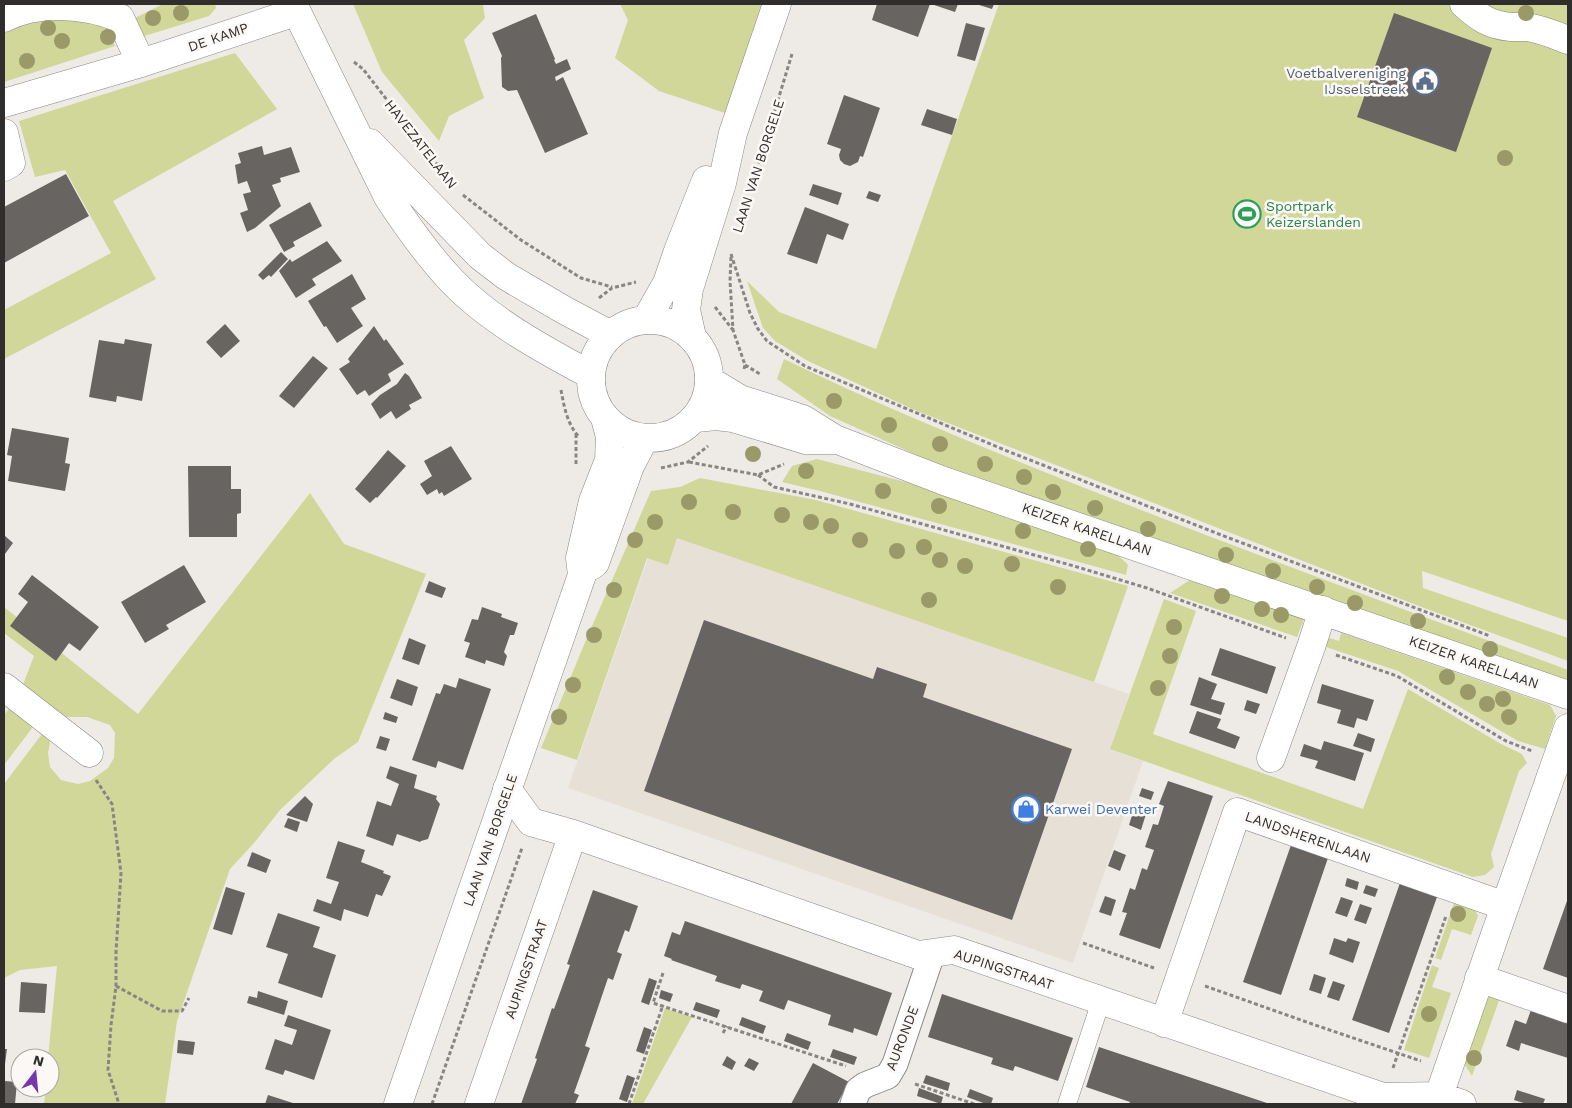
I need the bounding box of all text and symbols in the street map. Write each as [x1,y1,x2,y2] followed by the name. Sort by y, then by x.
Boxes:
[186,19,250,55] street label: DE KAMP
[1286,65,1407,97] place label: Voetbalvereniging IJsselstreek
[1410,66,1440,96] public building icon: Voetbalvereniging IJsselstreek
[381,97,461,191] street label: HAVEZATELAAN
[729,97,787,235] street label: LAAN VAN BORGELE
[1266,198,1361,230] place label: Sportpark Keizerslanden
[1232,199,1262,229] sports icon: Sportpark Keizerslanden
[1020,499,1154,559] street label: KEIZER KARELLAAN
[1407,632,1541,692] street label: KEIZER KARELLAAN
[460,772,520,908] street label: LAAN VAN BORGELE
[1011,794,1041,824] shop icon: Karwei Deventer
[1045,801,1158,817] place label: Karwei Deventer
[1243,808,1373,866] street label: LANDSHERENLAAN
[502,917,551,1021] street label: AUPINGSTRAAT
[952,945,1056,993] street label: AUPINGSTRAAT
[882,1003,922,1073] street label: AURONDE
[10,1048,60,1098] north arrow
[31,1051,46,1070] text: N

